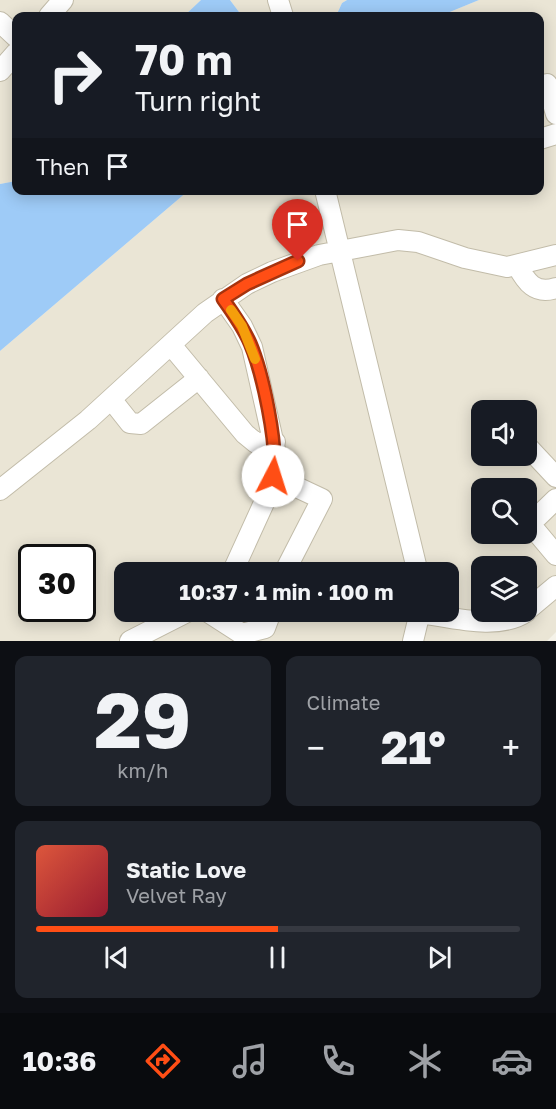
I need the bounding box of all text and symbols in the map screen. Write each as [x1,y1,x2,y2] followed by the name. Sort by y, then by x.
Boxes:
[135,34,232,84] text: 70 m
[36,36,114,114] icon: right
[135,85,261,117] text: Turn right
[101,150,134,183] icon: arrive
[36,153,89,180] text: Then
[272,199,323,261] pin
[281,208,314,241] icon: arrive
[471,400,537,622] map controls
[471,400,537,466] button: sound
[241,444,305,508] position arrow
[471,478,537,544] button: search
[18,544,96,622] speed limit sign: 30
[471,556,537,622] button: layers
[179,578,394,605] text: 10:37 · 1 min · 100 m
[94,672,191,765] text: 29
[307,690,380,714] text: Climate
[381,720,446,774] text: 21°
[307,728,325,767] text: −
[502,728,520,767] text: +
[117,758,168,782] text: km/h
[126,856,246,883] text: Static Love
[126,883,227,907] text: Velvet Ray
[100,941,133,974] icon: previous
[261,941,294,974] icon: pause
[423,941,456,974] icon: next
[142,1040,184,1082] icon: directions
[229,1040,271,1082] icon: music
[317,1040,359,1082] icon: phone
[404,1040,446,1082] icon: climate
[491,1040,533,1082] icon: car
[23,1045,96,1077] text: 10:36

